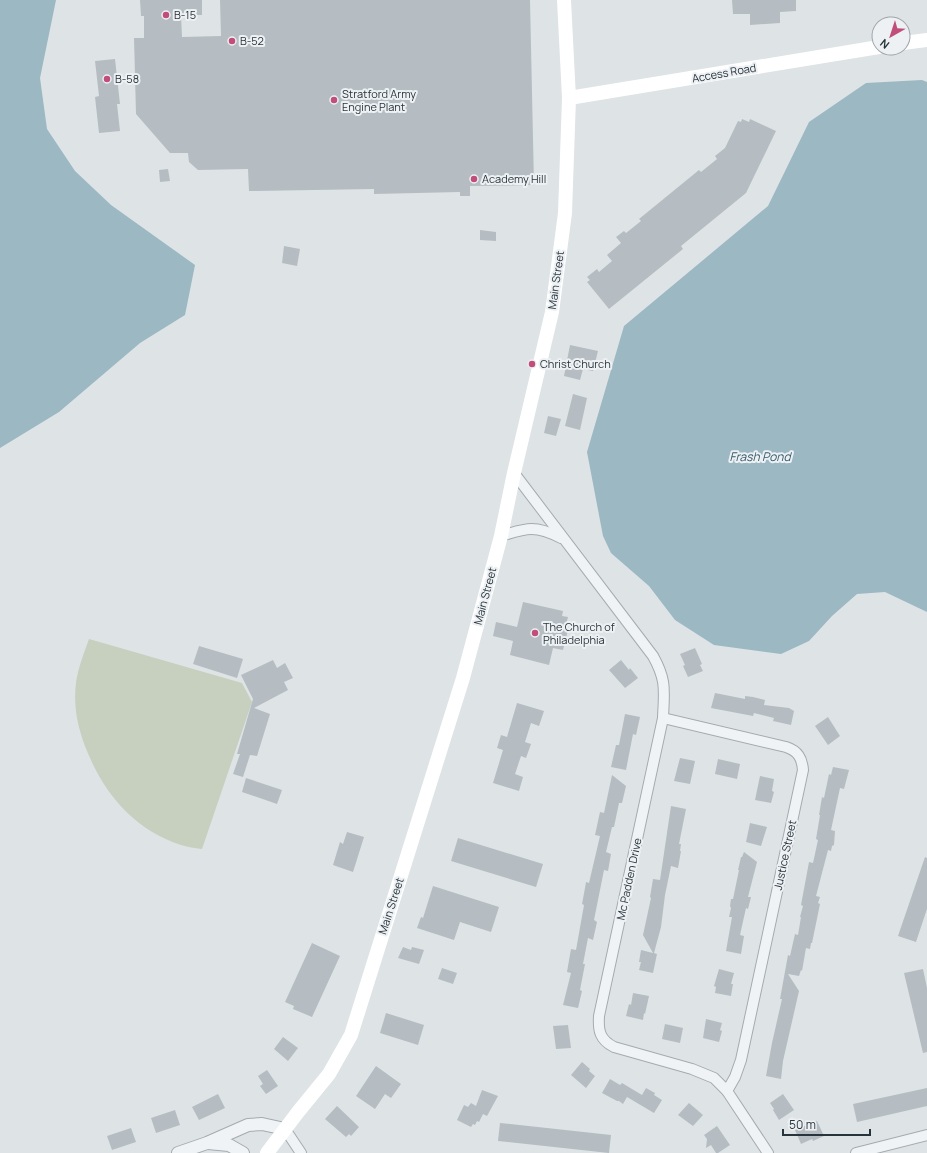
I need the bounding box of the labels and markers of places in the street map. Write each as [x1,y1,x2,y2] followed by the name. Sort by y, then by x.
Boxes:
[174,7,196,22] place label: B-15
[161,10,171,20] marker: B-15
[240,33,264,48] place label: B-52
[227,36,237,46] marker: B-52
[115,71,139,86] place label: B-58
[102,74,112,84] marker: B-58
[342,86,416,114] place label: Stratford Army Engine Plant
[329,95,339,105] marker: Stratford Army Engine Plant
[482,171,546,186] place label: Academy Hill
[469,174,479,184] marker: Academy Hill
[540,356,611,371] place label: Christ Church
[527,359,537,369] marker: Christ Church
[543,619,615,647] place label: The Church of Philadelphia
[530,628,540,638] marker: The Church of Philadelphia

